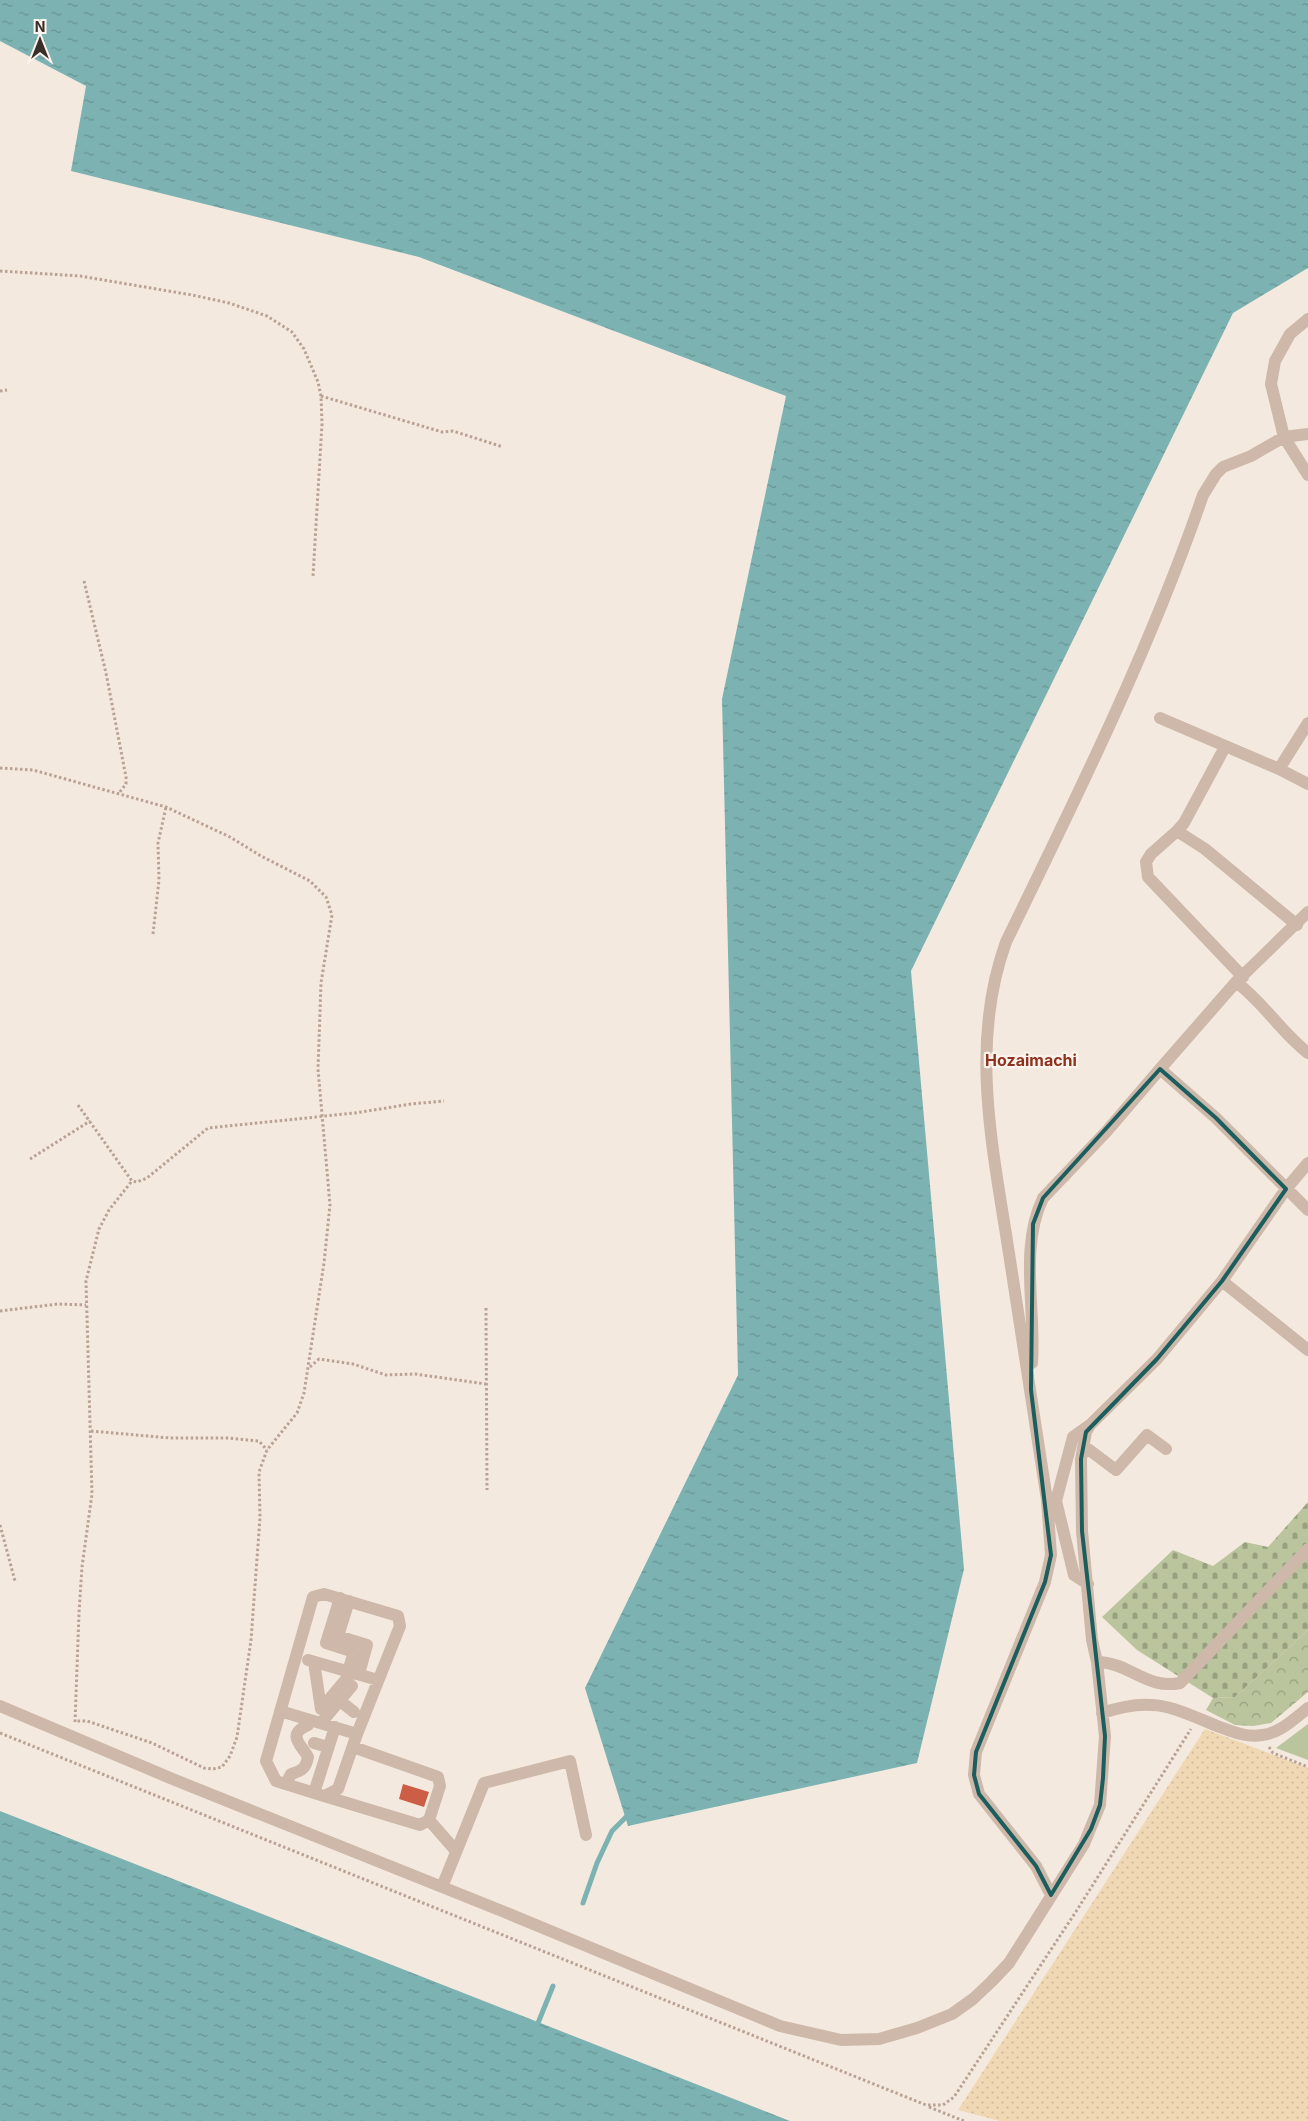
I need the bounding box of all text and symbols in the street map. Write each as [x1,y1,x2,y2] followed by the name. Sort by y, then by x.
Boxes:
[15,15,65,65] north arrow
[35,18,45,35] text: N
[985,1050,1077,1070] district label: Hozaimachi

